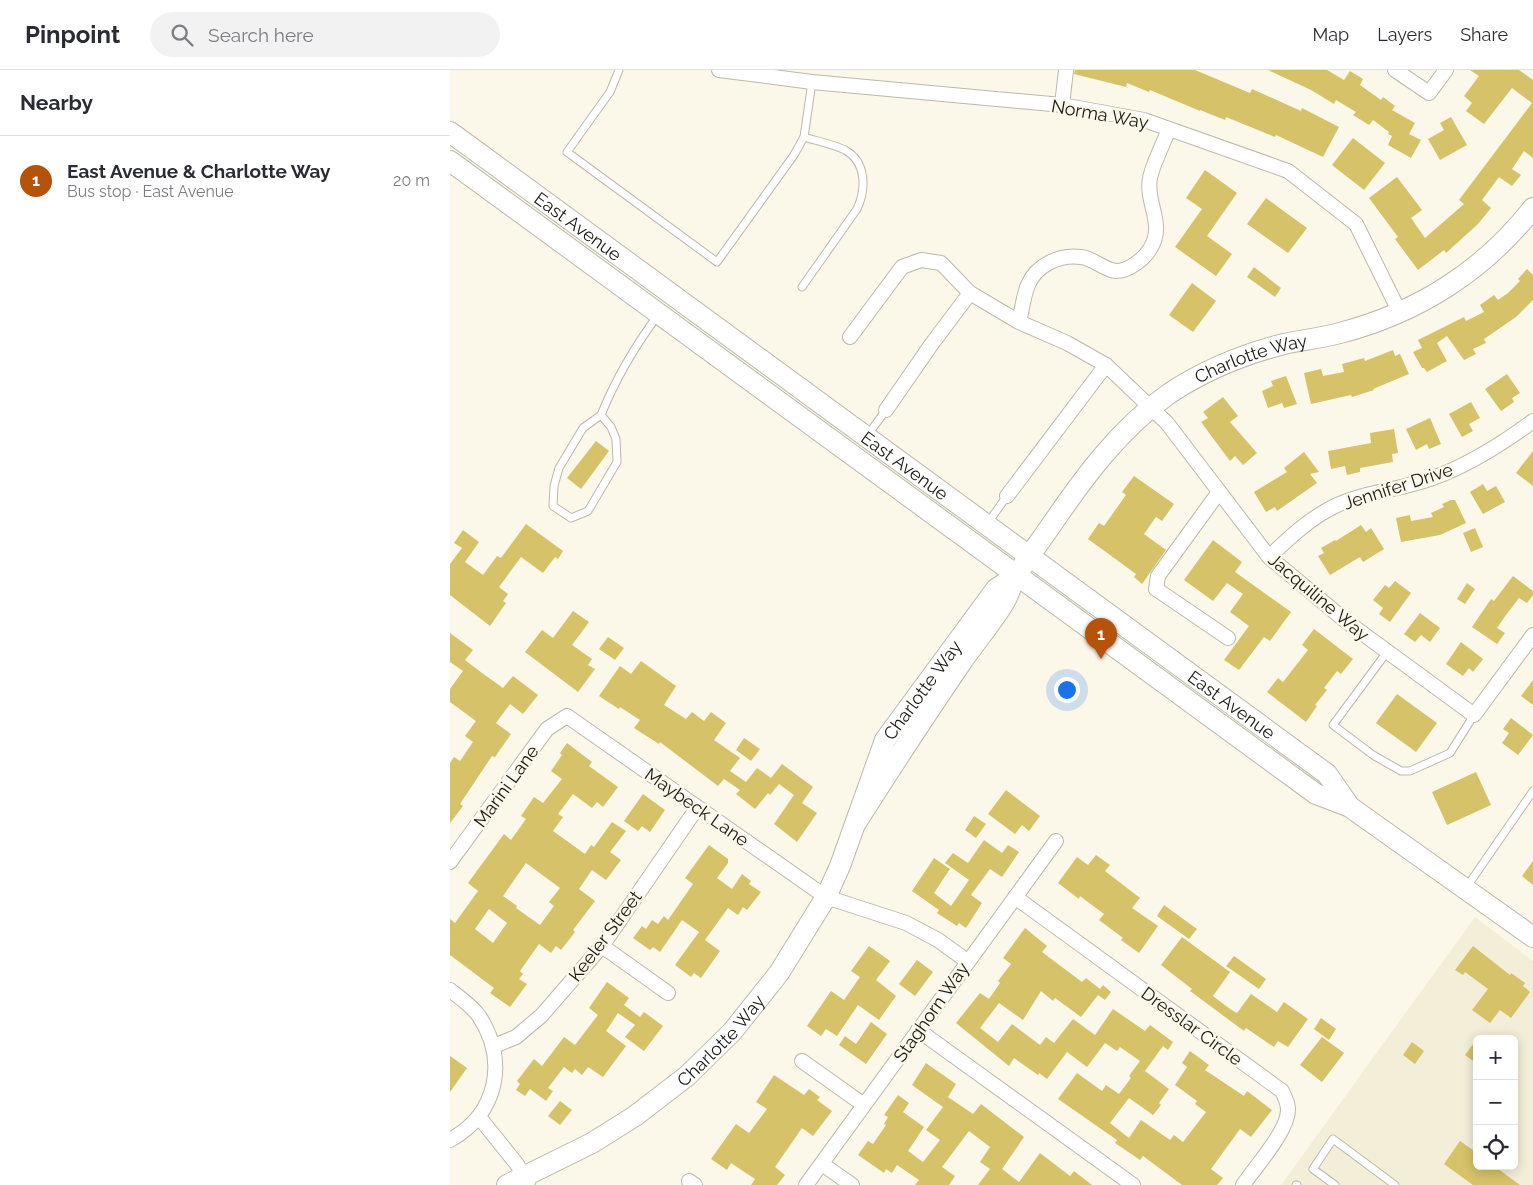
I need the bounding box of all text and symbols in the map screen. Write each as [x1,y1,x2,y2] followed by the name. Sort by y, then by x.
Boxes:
[150,12,500,57] search box
[25,20,120,49] text: Pinpoint
[168,21,196,49] icon: search
[208,24,314,46] text: Search here
[1313,24,1349,45] text: Map
[1377,24,1432,45] text: Layers
[1460,24,1508,45] text: Share
[20,90,93,115] text: Nearby
[1050,95,1150,133] street label: Norma Way
[67,160,331,182] text: East Avenue & Charlotte Way
[32,171,40,190] text: 1
[393,171,430,190] text: 20 m
[67,182,234,201] text: Bus stop · East Avenue
[531,187,626,265] street label: East Avenue
[1191,329,1309,387] street label: Charlotte Way
[857,426,953,504] street label: East Avenue
[1341,458,1456,514] street label: Jennifer Drive
[1264,549,1374,645] street label: Jacquiline Way
[1085,618,1117,659] pin: 1
[878,636,965,744] street label: Charlotte Way
[1184,666,1280,743] street label: East Avenue
[1054,677,1080,703] your location
[469,741,543,831] street label: Marini Lane
[641,763,753,851] street label: Maybeck Lane
[564,887,646,985] street label: Keeler Street
[889,958,973,1066] street label: Staghorn Way
[1137,982,1247,1070] street label: Dresslar Circle
[672,990,768,1091] street label: Charlotte Way
[1473,1035,1518,1170] map controls
[1473,1035,1518,1080] button: +
[1473,1080,1518,1125] button: −
[1473,1125,1518,1170] button: locate

